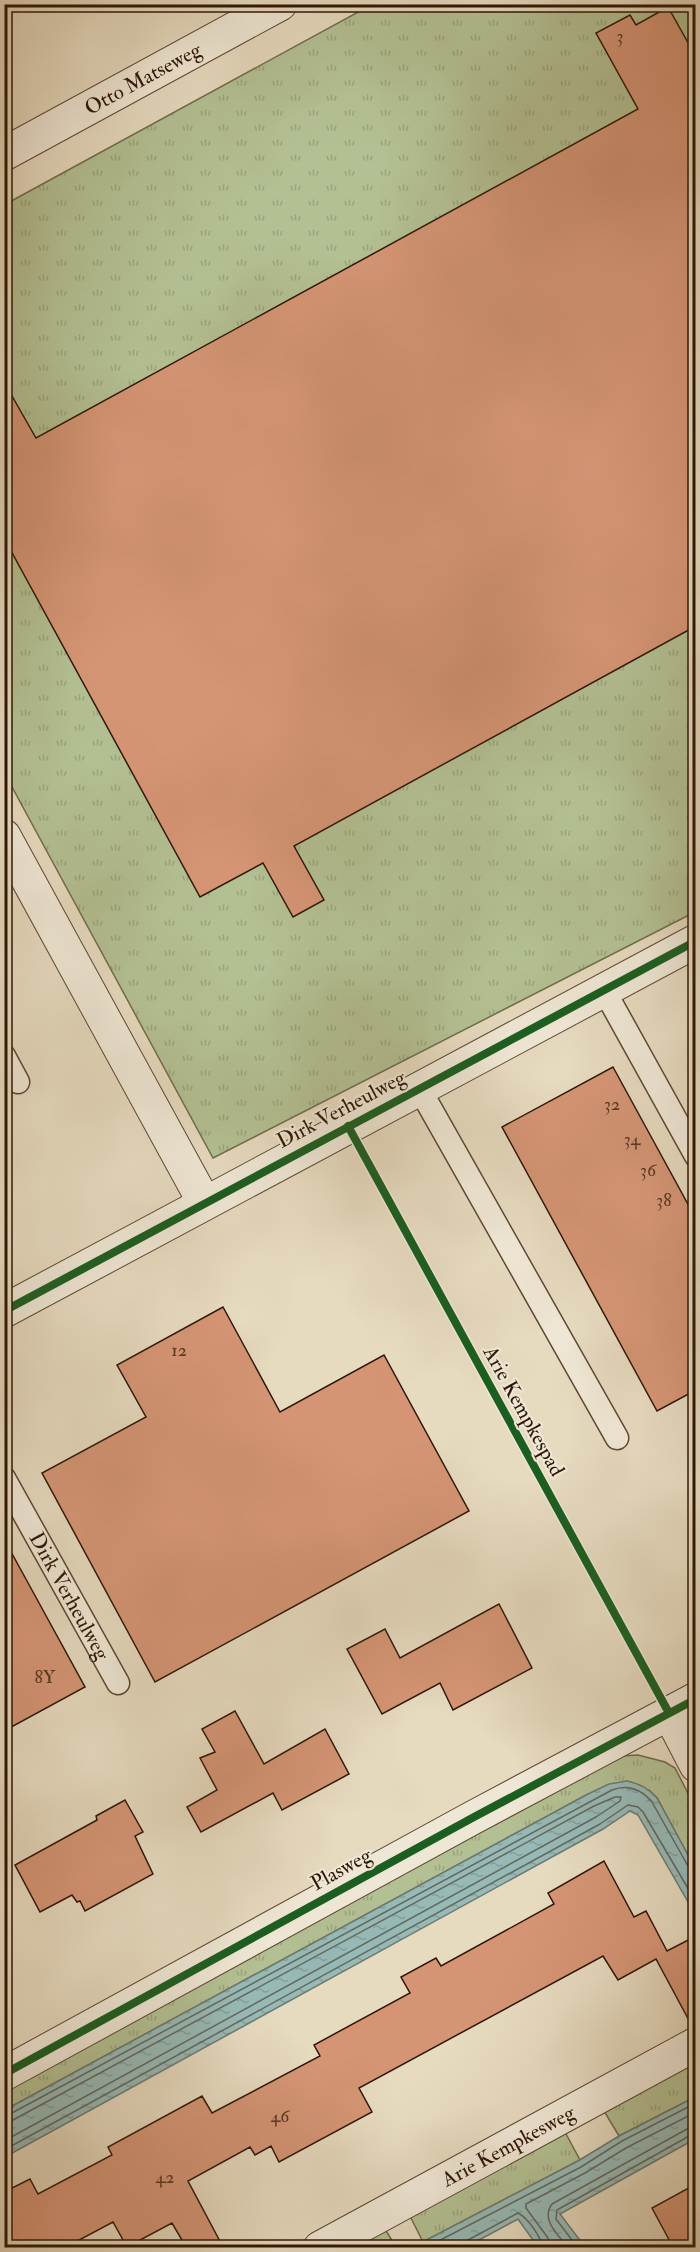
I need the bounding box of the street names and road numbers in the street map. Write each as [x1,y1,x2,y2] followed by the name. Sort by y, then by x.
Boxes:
[80,36,207,122] street label: Otto Matseweg
[272,1064,411,1155] street label: Dirk Verheulweg
[476,1340,571,1482] street label: Arie Kempkespad
[23,1527,116,1666] street label: Dirk Verheulweg
[306,1841,377,1897] street label: Plasweg
[436,2099,580,2194] street label: Arie Kempkesweg

